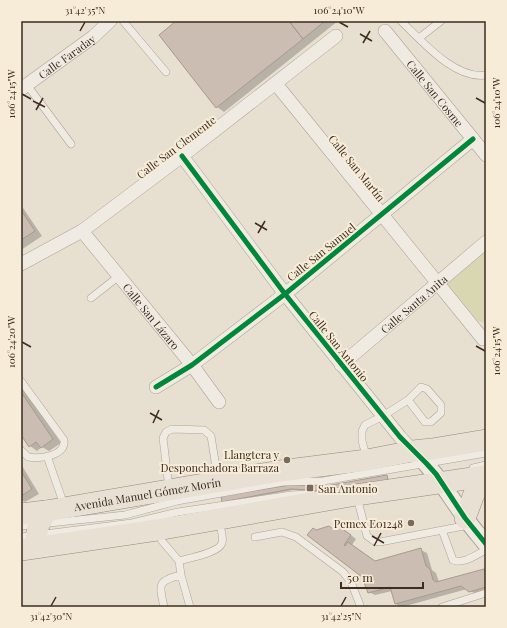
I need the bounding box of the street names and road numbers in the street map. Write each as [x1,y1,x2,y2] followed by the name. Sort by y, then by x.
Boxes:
[35,30,98,82] street label: Calle Faraday
[404,56,468,130] street label: Calle San Cosme
[133,112,219,182] street label: Calle San Clemente
[325,131,389,205] street label: Calle San Martín
[283,220,359,284] street label: Calle San Samuel
[377,271,450,336] street label: Calle Santa Anita
[120,280,184,352] street label: Calle San Lázaro
[306,307,372,385] street label: Calle San Antonio
[72,474,222,514] street label: Avenida Manuel Gómez Morín

